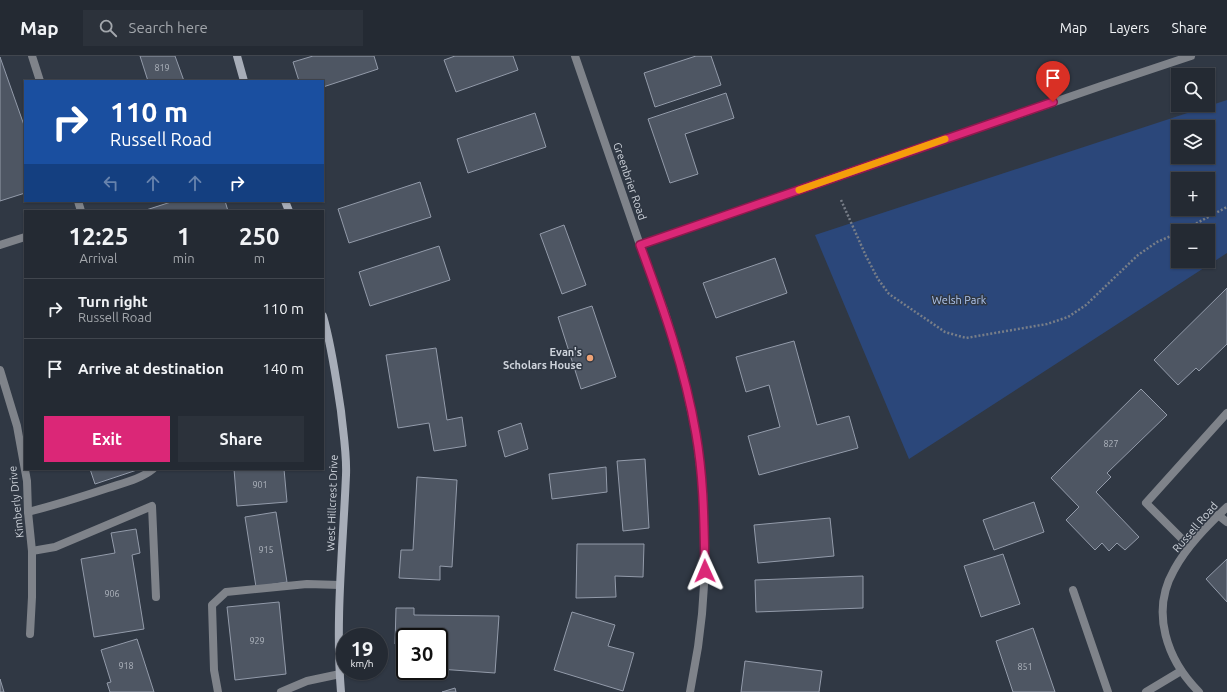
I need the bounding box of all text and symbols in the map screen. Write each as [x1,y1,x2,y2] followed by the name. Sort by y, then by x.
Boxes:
[83,10,363,46] search box
[20,17,59,39] text: Map
[97,17,119,39] icon: search
[129,19,208,36] text: Search here
[1060,20,1087,36] text: Map
[1109,20,1149,36] text: Layers
[1171,20,1207,36] text: Share
[1036,61,1070,102] pin
[154,63,170,73] house number: 819
[1042,67,1064,89] icon: arrive
[1171,68,1215,268] map controls
[1171,68,1215,112] button: search
[44,96,96,148] icon: right
[110,96,188,127] text: 110 m
[1171,120,1215,164] button: layers
[110,129,212,149] text: Russell Road
[611,141,649,221] street label: Greenbrier Road
[100,172,122,194] icon: left
[142,172,164,194] icon: ahead
[184,172,206,194] icon: ahead
[226,172,248,194] icon: right
[1171,172,1215,216] button: +
[68,223,128,250] text: 12:25
[177,223,190,250] text: 1
[239,223,280,250] text: 250
[1171,224,1215,268] button: −
[79,251,117,265] text: Arrival
[173,251,195,265] text: min
[254,251,265,265] text: m
[78,293,148,310] text: Turn right
[932,294,987,306] park label: Welsh Park
[44,298,66,320] icon: right
[262,300,304,317] text: 110 m
[78,310,152,324] text: Russell Road
[503,346,582,371] place label: Evan's Scholars House
[585,353,595,363] marker: Evan's Scholars House
[44,358,66,380] icon: arrive
[78,360,224,377] text: Arrive at destination
[262,360,304,377] text: 140 m
[44,416,170,462] button: Exit
[178,416,304,462] button: Share
[1103,439,1119,449] house number: 827
[324,454,340,552] street label: West Hillcrest Drive
[6,465,26,539] street label: Kimberly Drive
[252,480,268,490] house number: 901
[1170,500,1220,554] street label: Russell Road
[258,545,274,555] house number: 915
[684,550,726,592] position arrow
[104,589,120,599] house number: 906
[396,628,448,680] speed limit sign: 30
[249,636,265,646] house number: 929
[351,637,373,660] text: 19
[350,658,374,669] text: km/h
[118,661,134,671] house number: 918
[1017,662,1033,672] house number: 851

